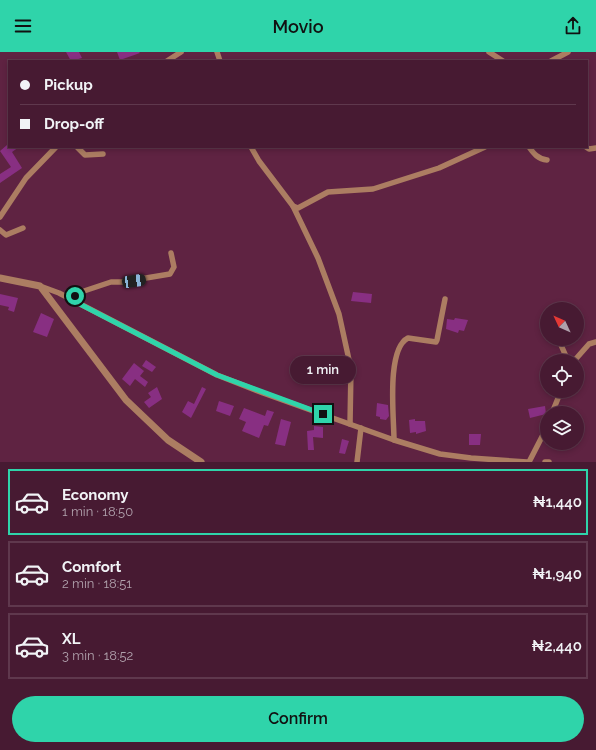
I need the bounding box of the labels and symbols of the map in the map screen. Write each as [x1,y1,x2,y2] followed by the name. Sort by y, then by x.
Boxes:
[121,273,147,289] car
[66,287,84,305] route start
[540,302,584,346] north arrow
[290,356,356,384] callout: 1 min
[314,405,332,423] route end

